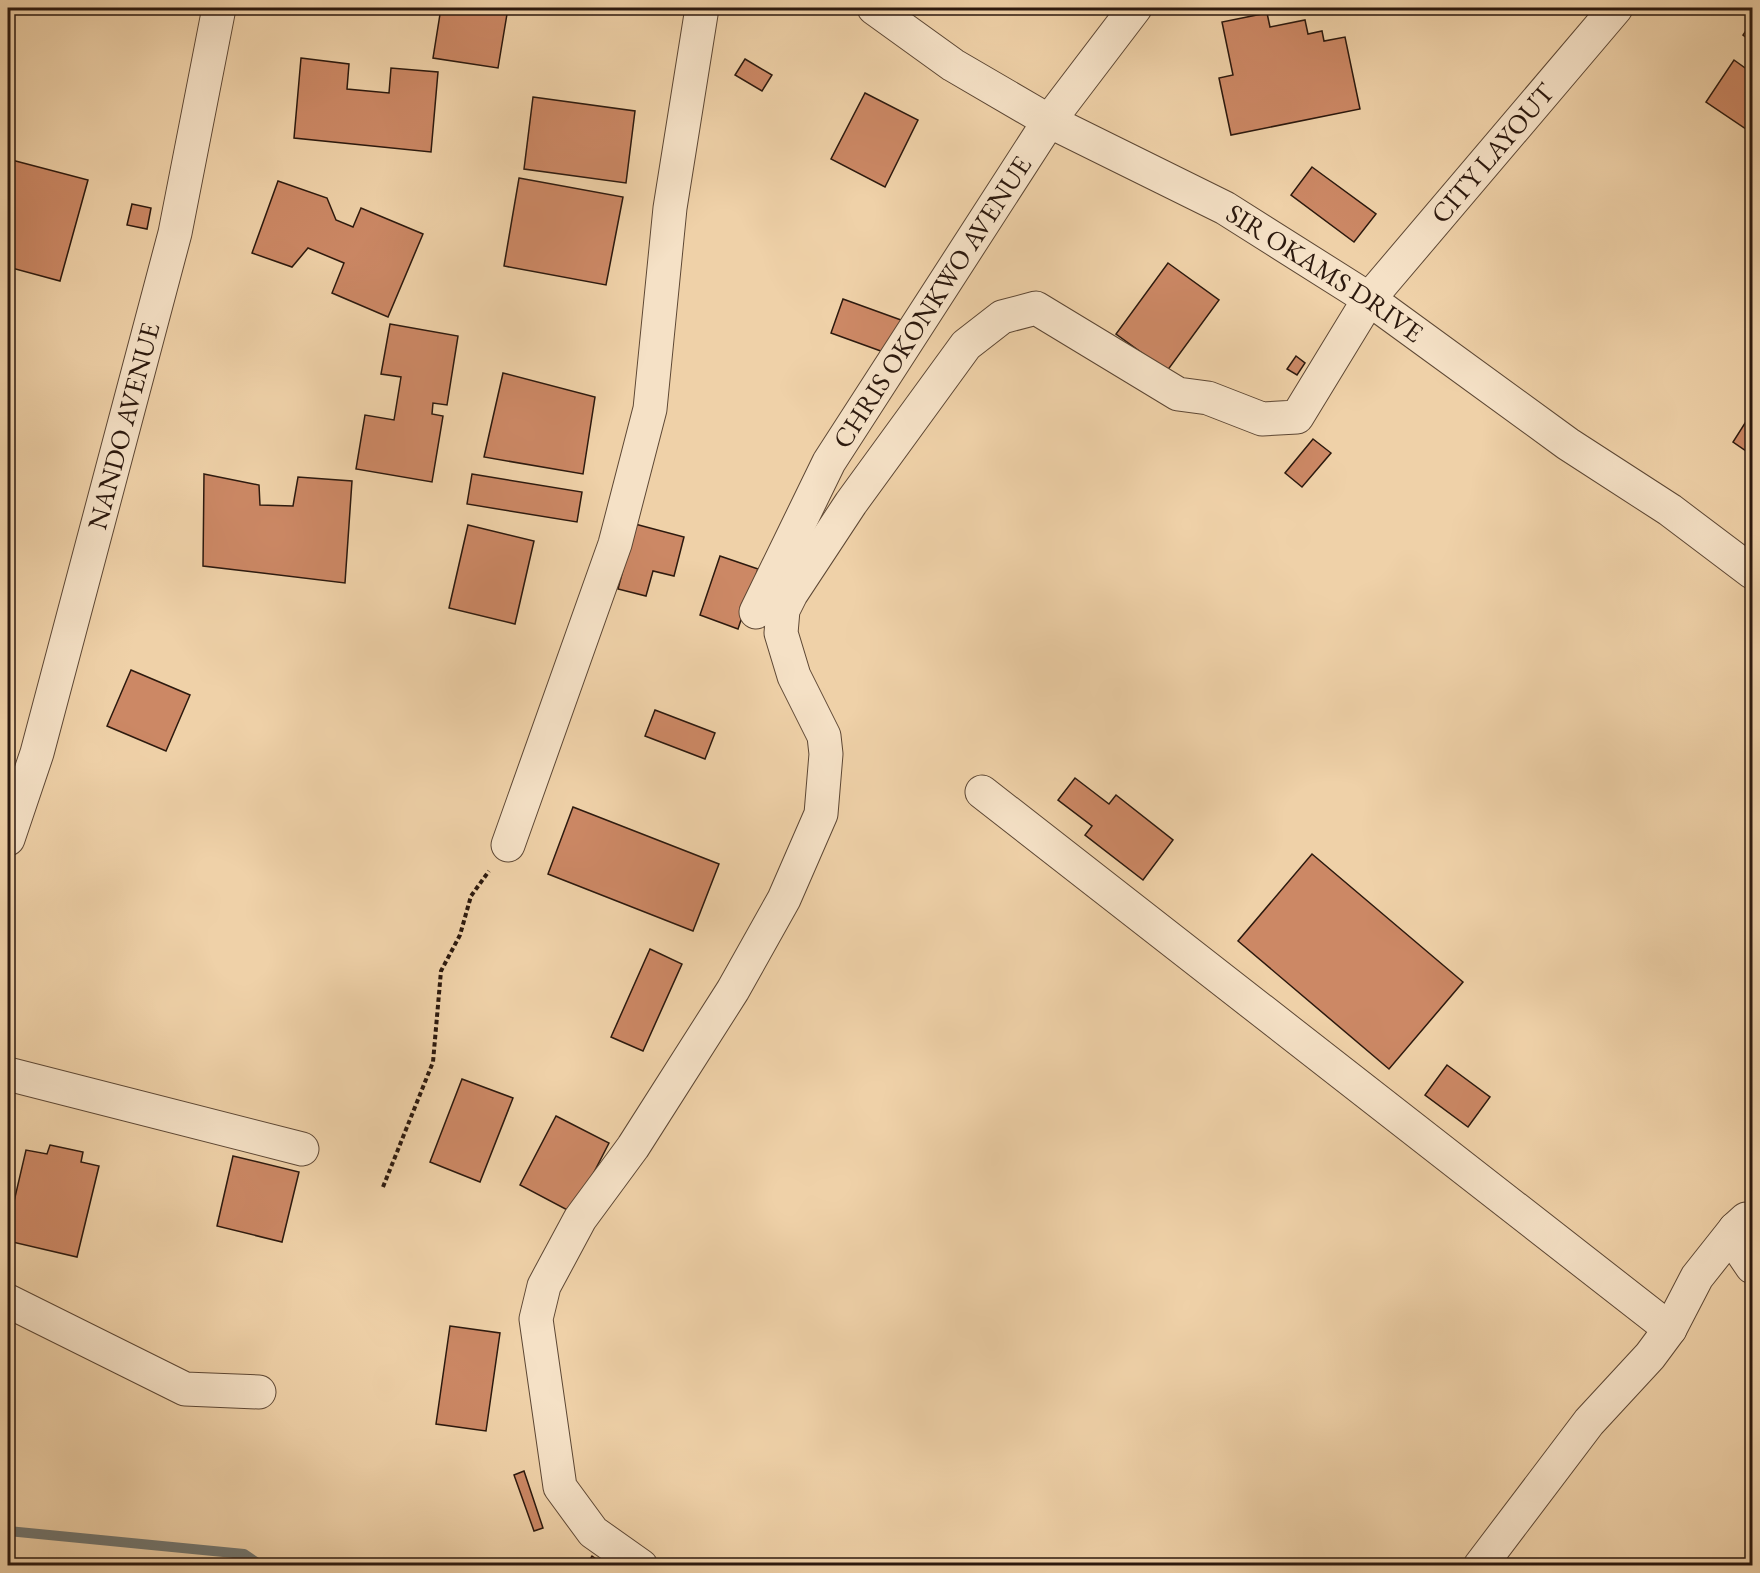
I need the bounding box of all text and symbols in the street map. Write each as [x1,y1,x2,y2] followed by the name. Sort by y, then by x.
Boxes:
[1423,75,1562,231] street label: CITY LAYOUT
[824,149,1039,455] street label: CHRIS OKONKWO AVENUE
[1220,195,1431,350] street label: SIR OKAMS DRIVE
[79,319,167,533] street label: NANDO AVENUE

